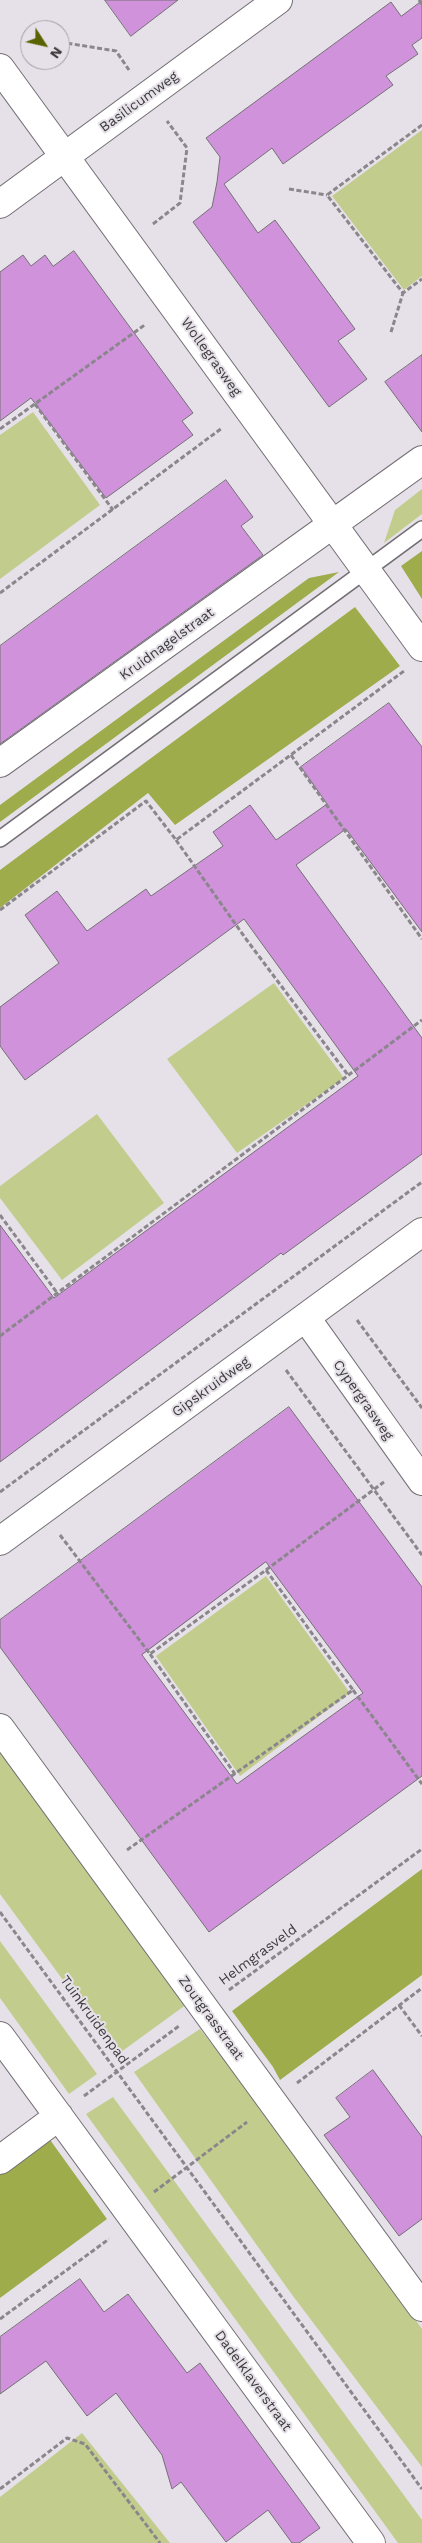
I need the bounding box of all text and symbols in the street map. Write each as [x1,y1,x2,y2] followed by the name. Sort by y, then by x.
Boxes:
[20,20,70,70] north arrow
[47,44,66,62] text: N
[96,68,182,136] street label: Basilicumweg
[177,314,245,400] street label: Wollegrasweg
[117,604,217,684] street label: Kruidnagelstraat
[169,1353,253,1421] street label: Gipskruidweg
[329,1357,397,1443] street label: Cypergrasweg
[216,1921,300,1989] street label: Helmgrasveld
[56,1972,132,2068] street label: Tuinkruidenpad
[175,1973,247,2063] street label: Zoutgrasstraat
[211,2328,295,2434] street label: Dadelklaverstraat

